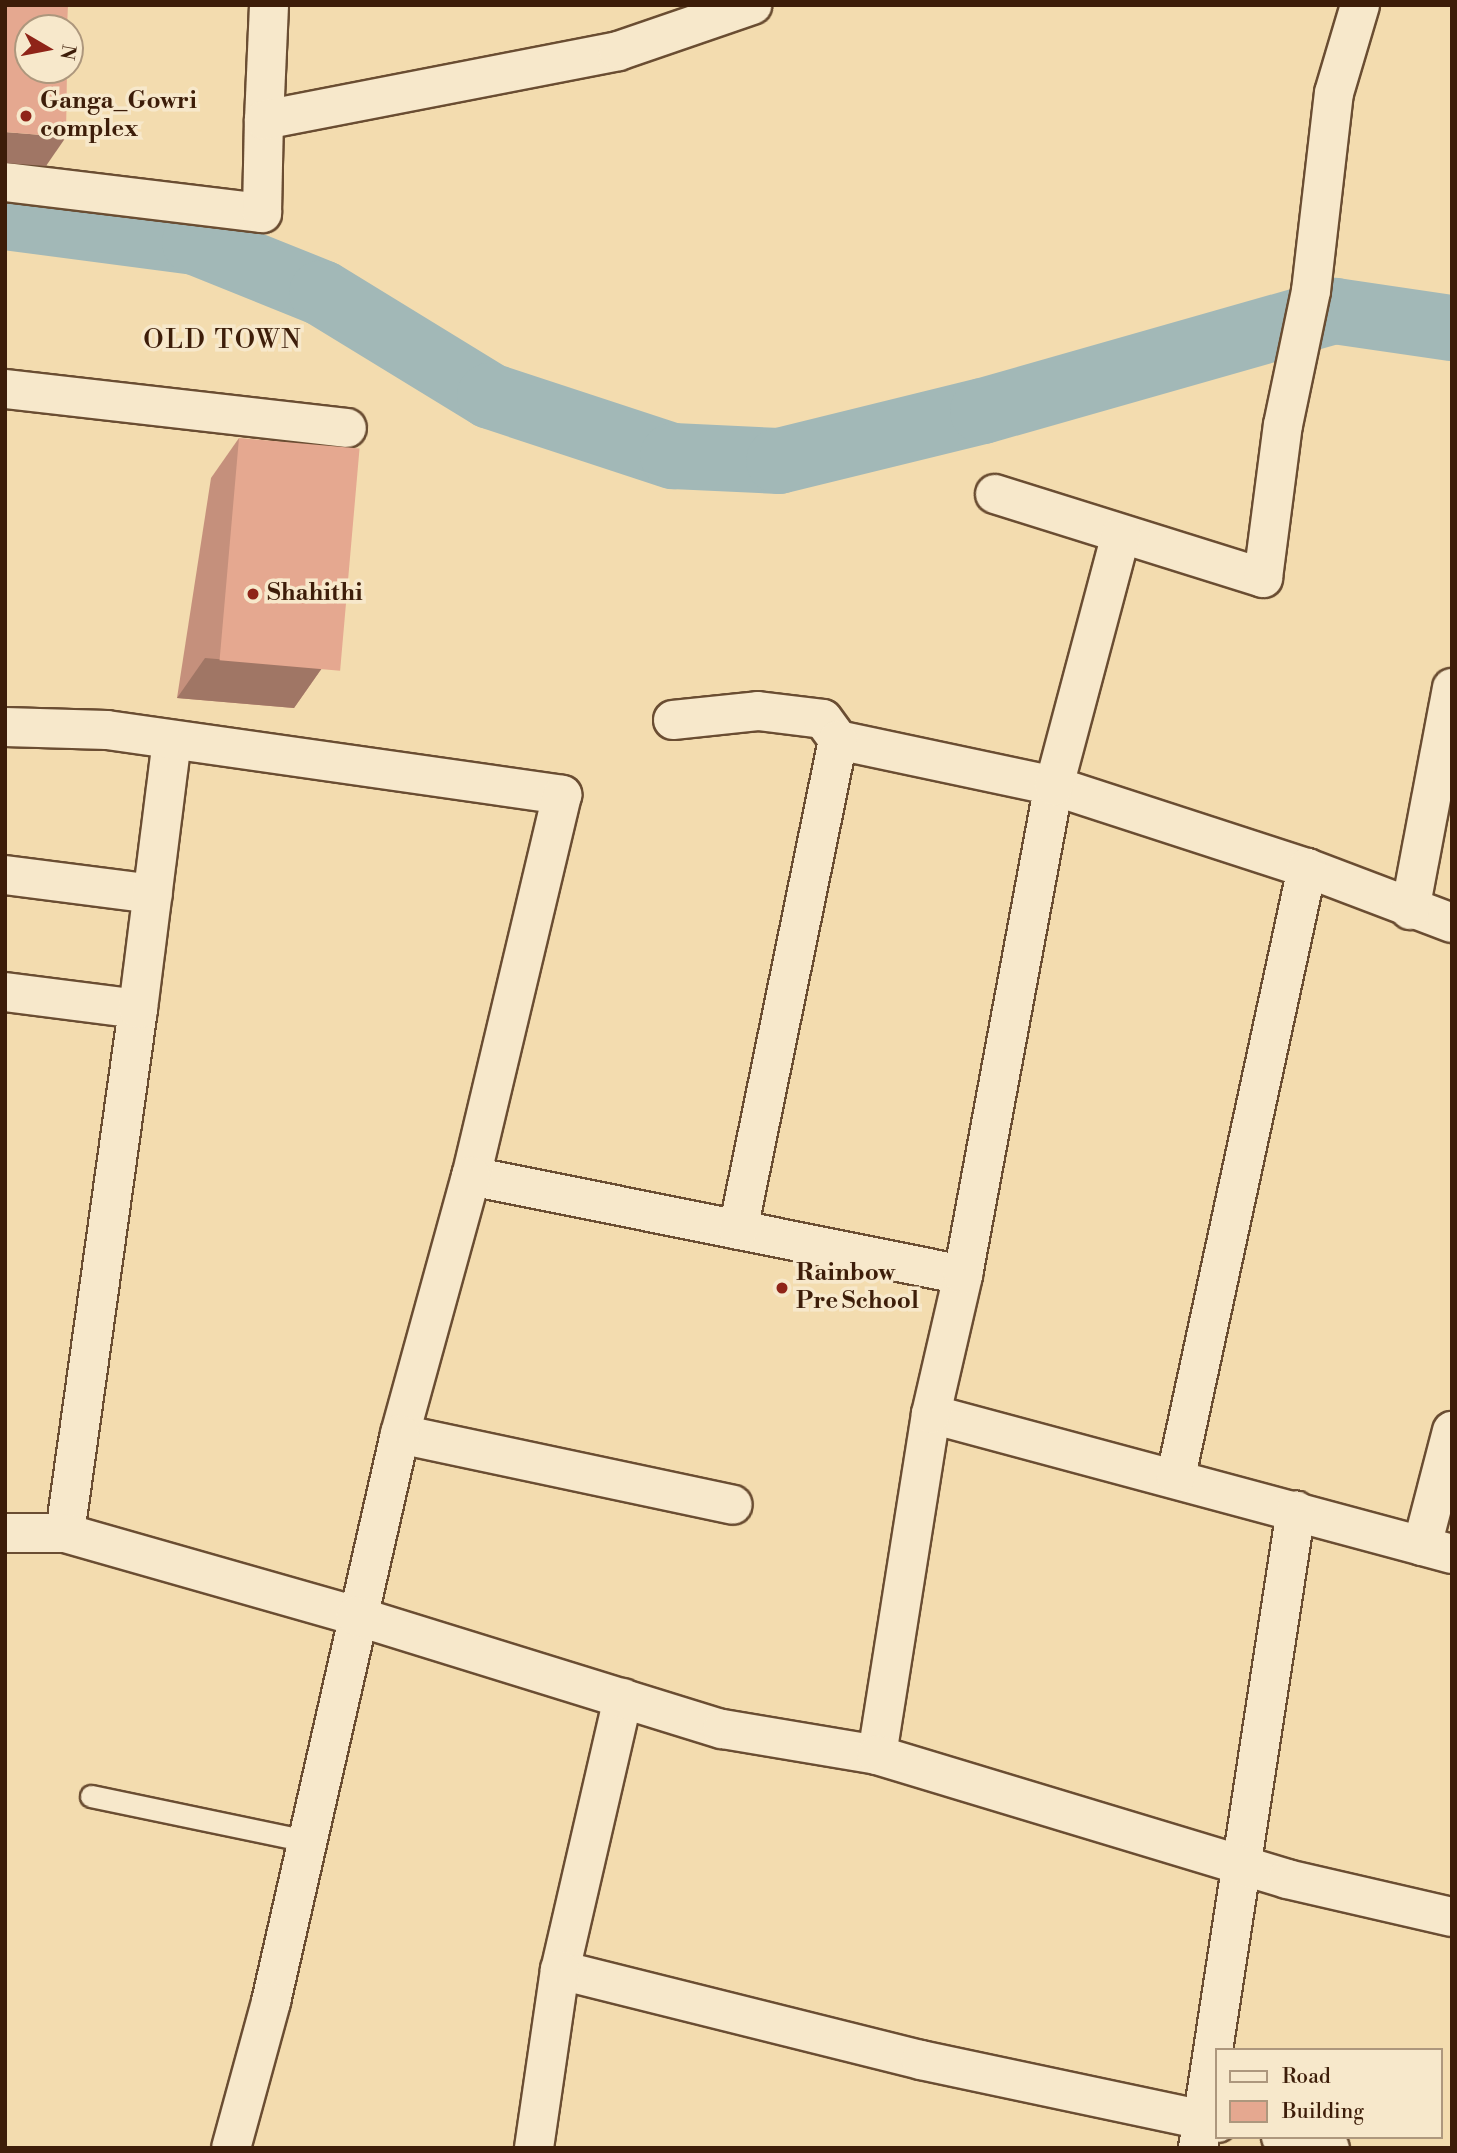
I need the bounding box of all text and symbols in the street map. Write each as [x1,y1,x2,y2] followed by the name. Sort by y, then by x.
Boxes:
[14,14,84,84] north arrow
[55,43,81,62] text: N
[40,88,197,144] place label: Ganga_Gowri complex
[18,108,34,124] marker: Ganga_Gowri complex
[144,325,302,357] district label: OLD TOWN
[267,580,363,608] place label: Shahithi
[245,586,261,602] marker: Shahithi
[796,1260,919,1316] place label: Rainbow Pre School
[774,1280,790,1296] marker: Rainbow Pre School
[1216,2048,1443,2139] legend
[1282,2064,1331,2090] text: Road
[1282,2099,1364,2125] text: Building

